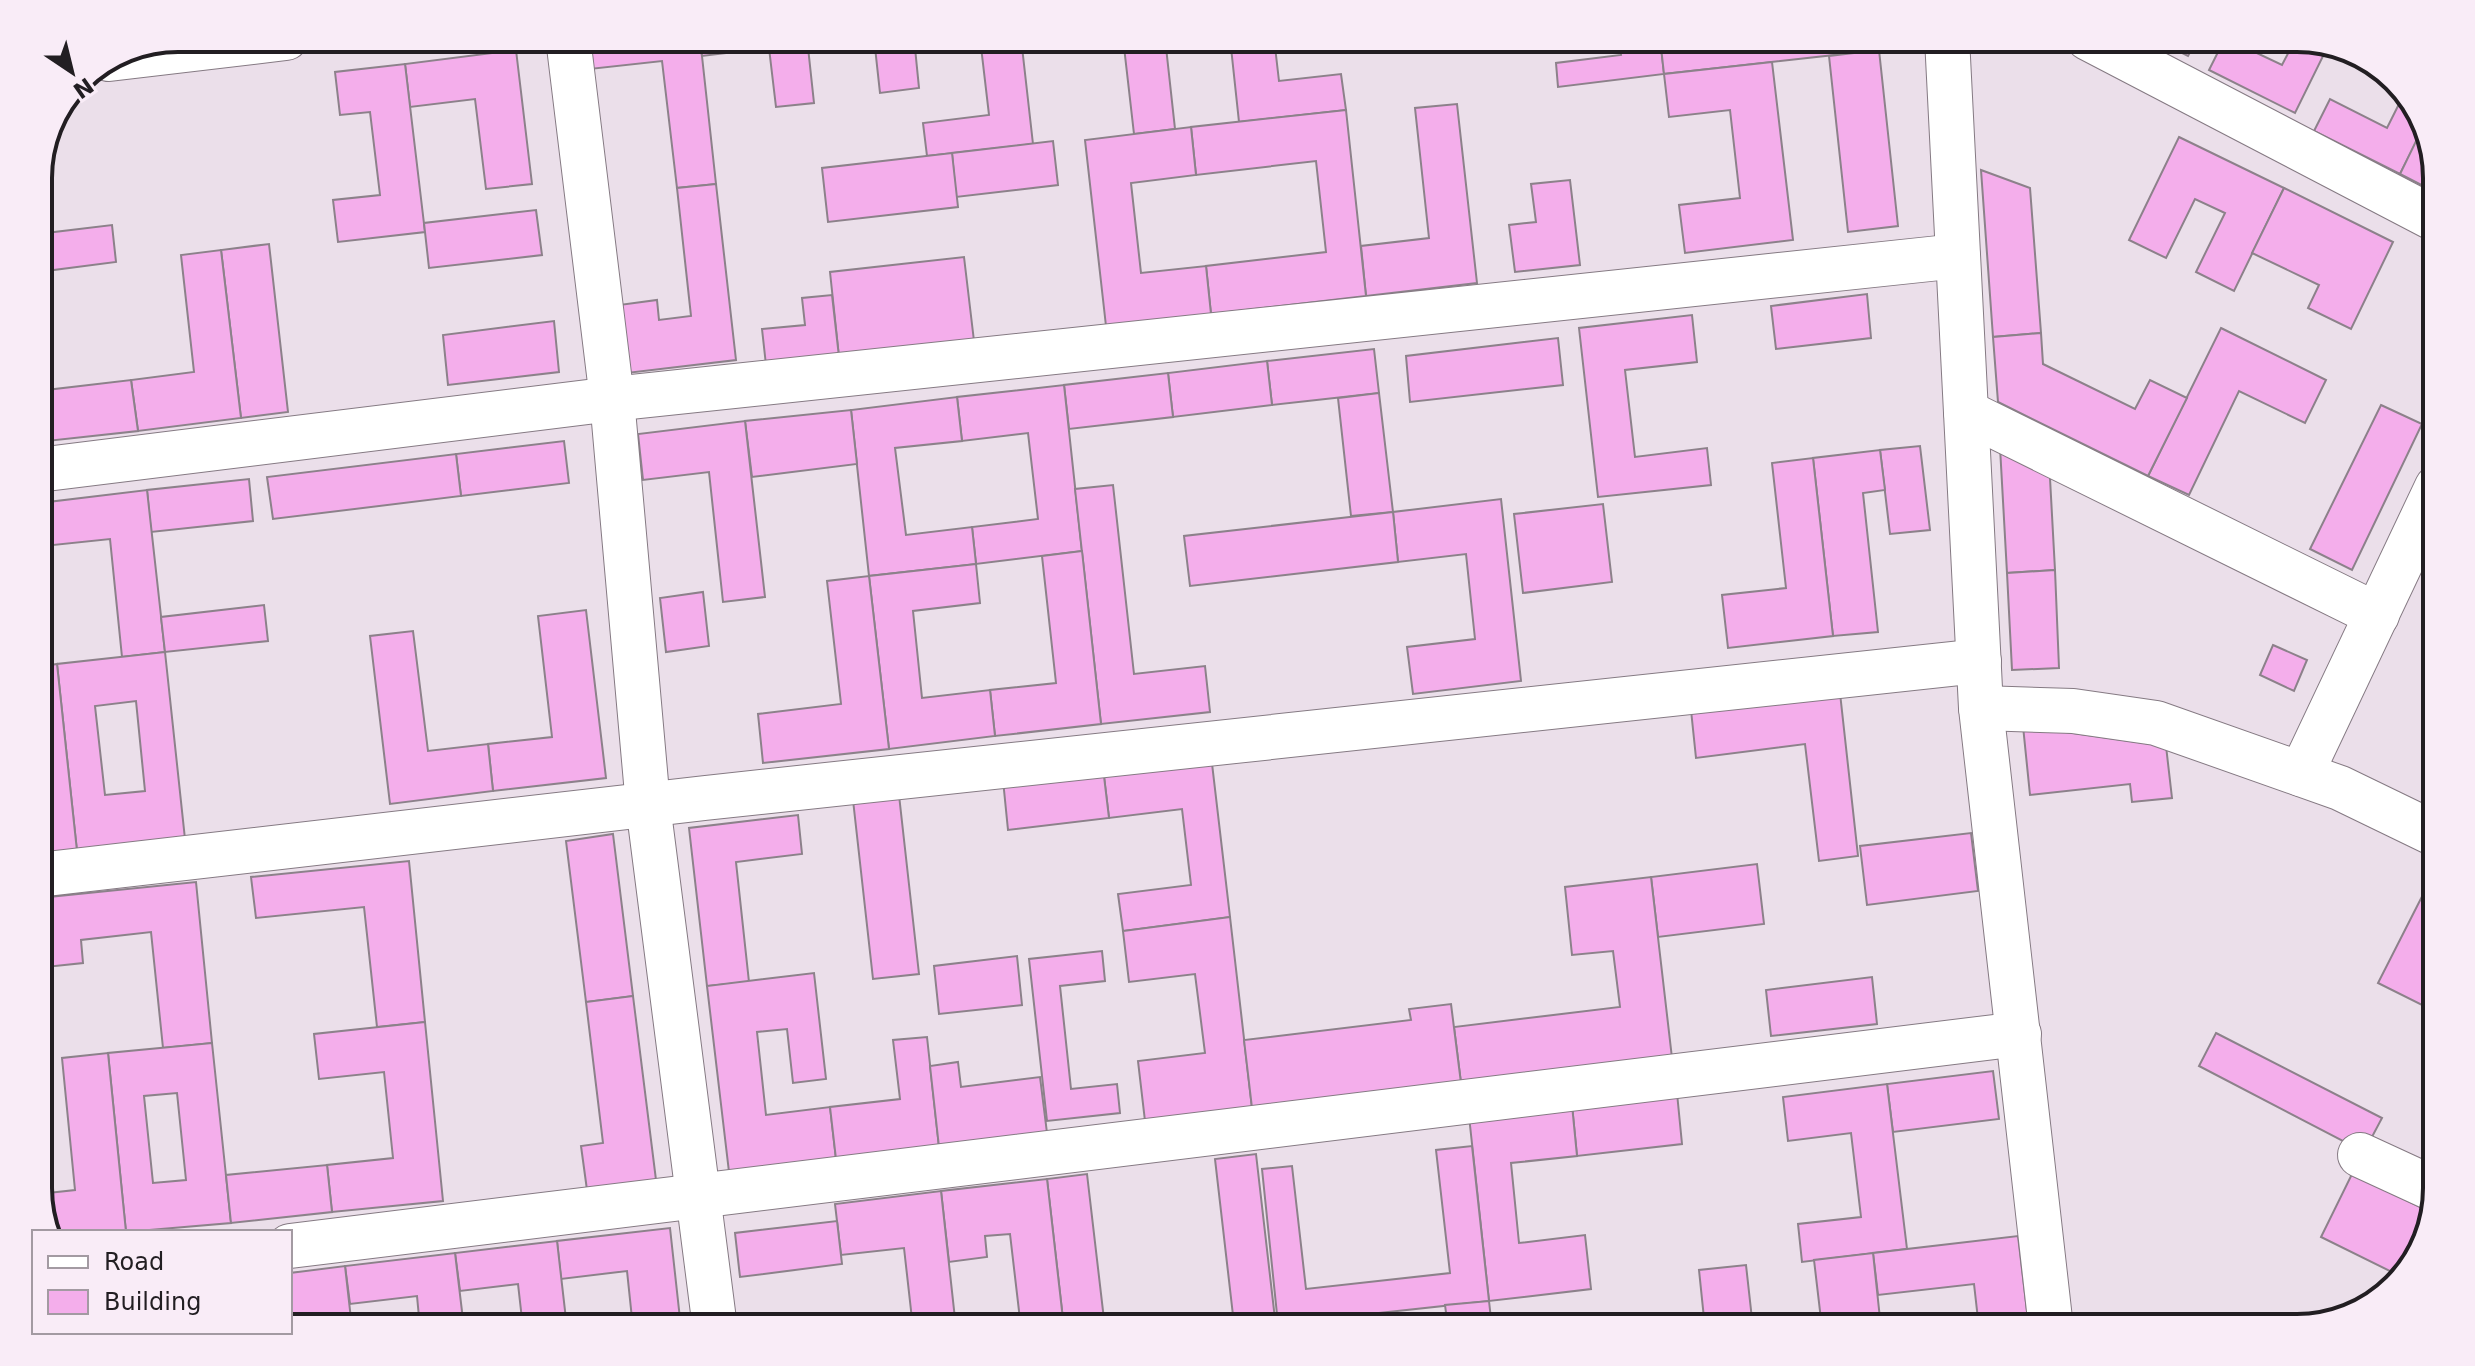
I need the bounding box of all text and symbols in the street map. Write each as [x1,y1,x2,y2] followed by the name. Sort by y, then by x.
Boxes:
[32,32,112,112] north arrow
[68,72,98,103] text: N
[32,1230,292,1334] legend
[104,1248,164,1276] text: Road
[104,1288,201,1316] text: Building

